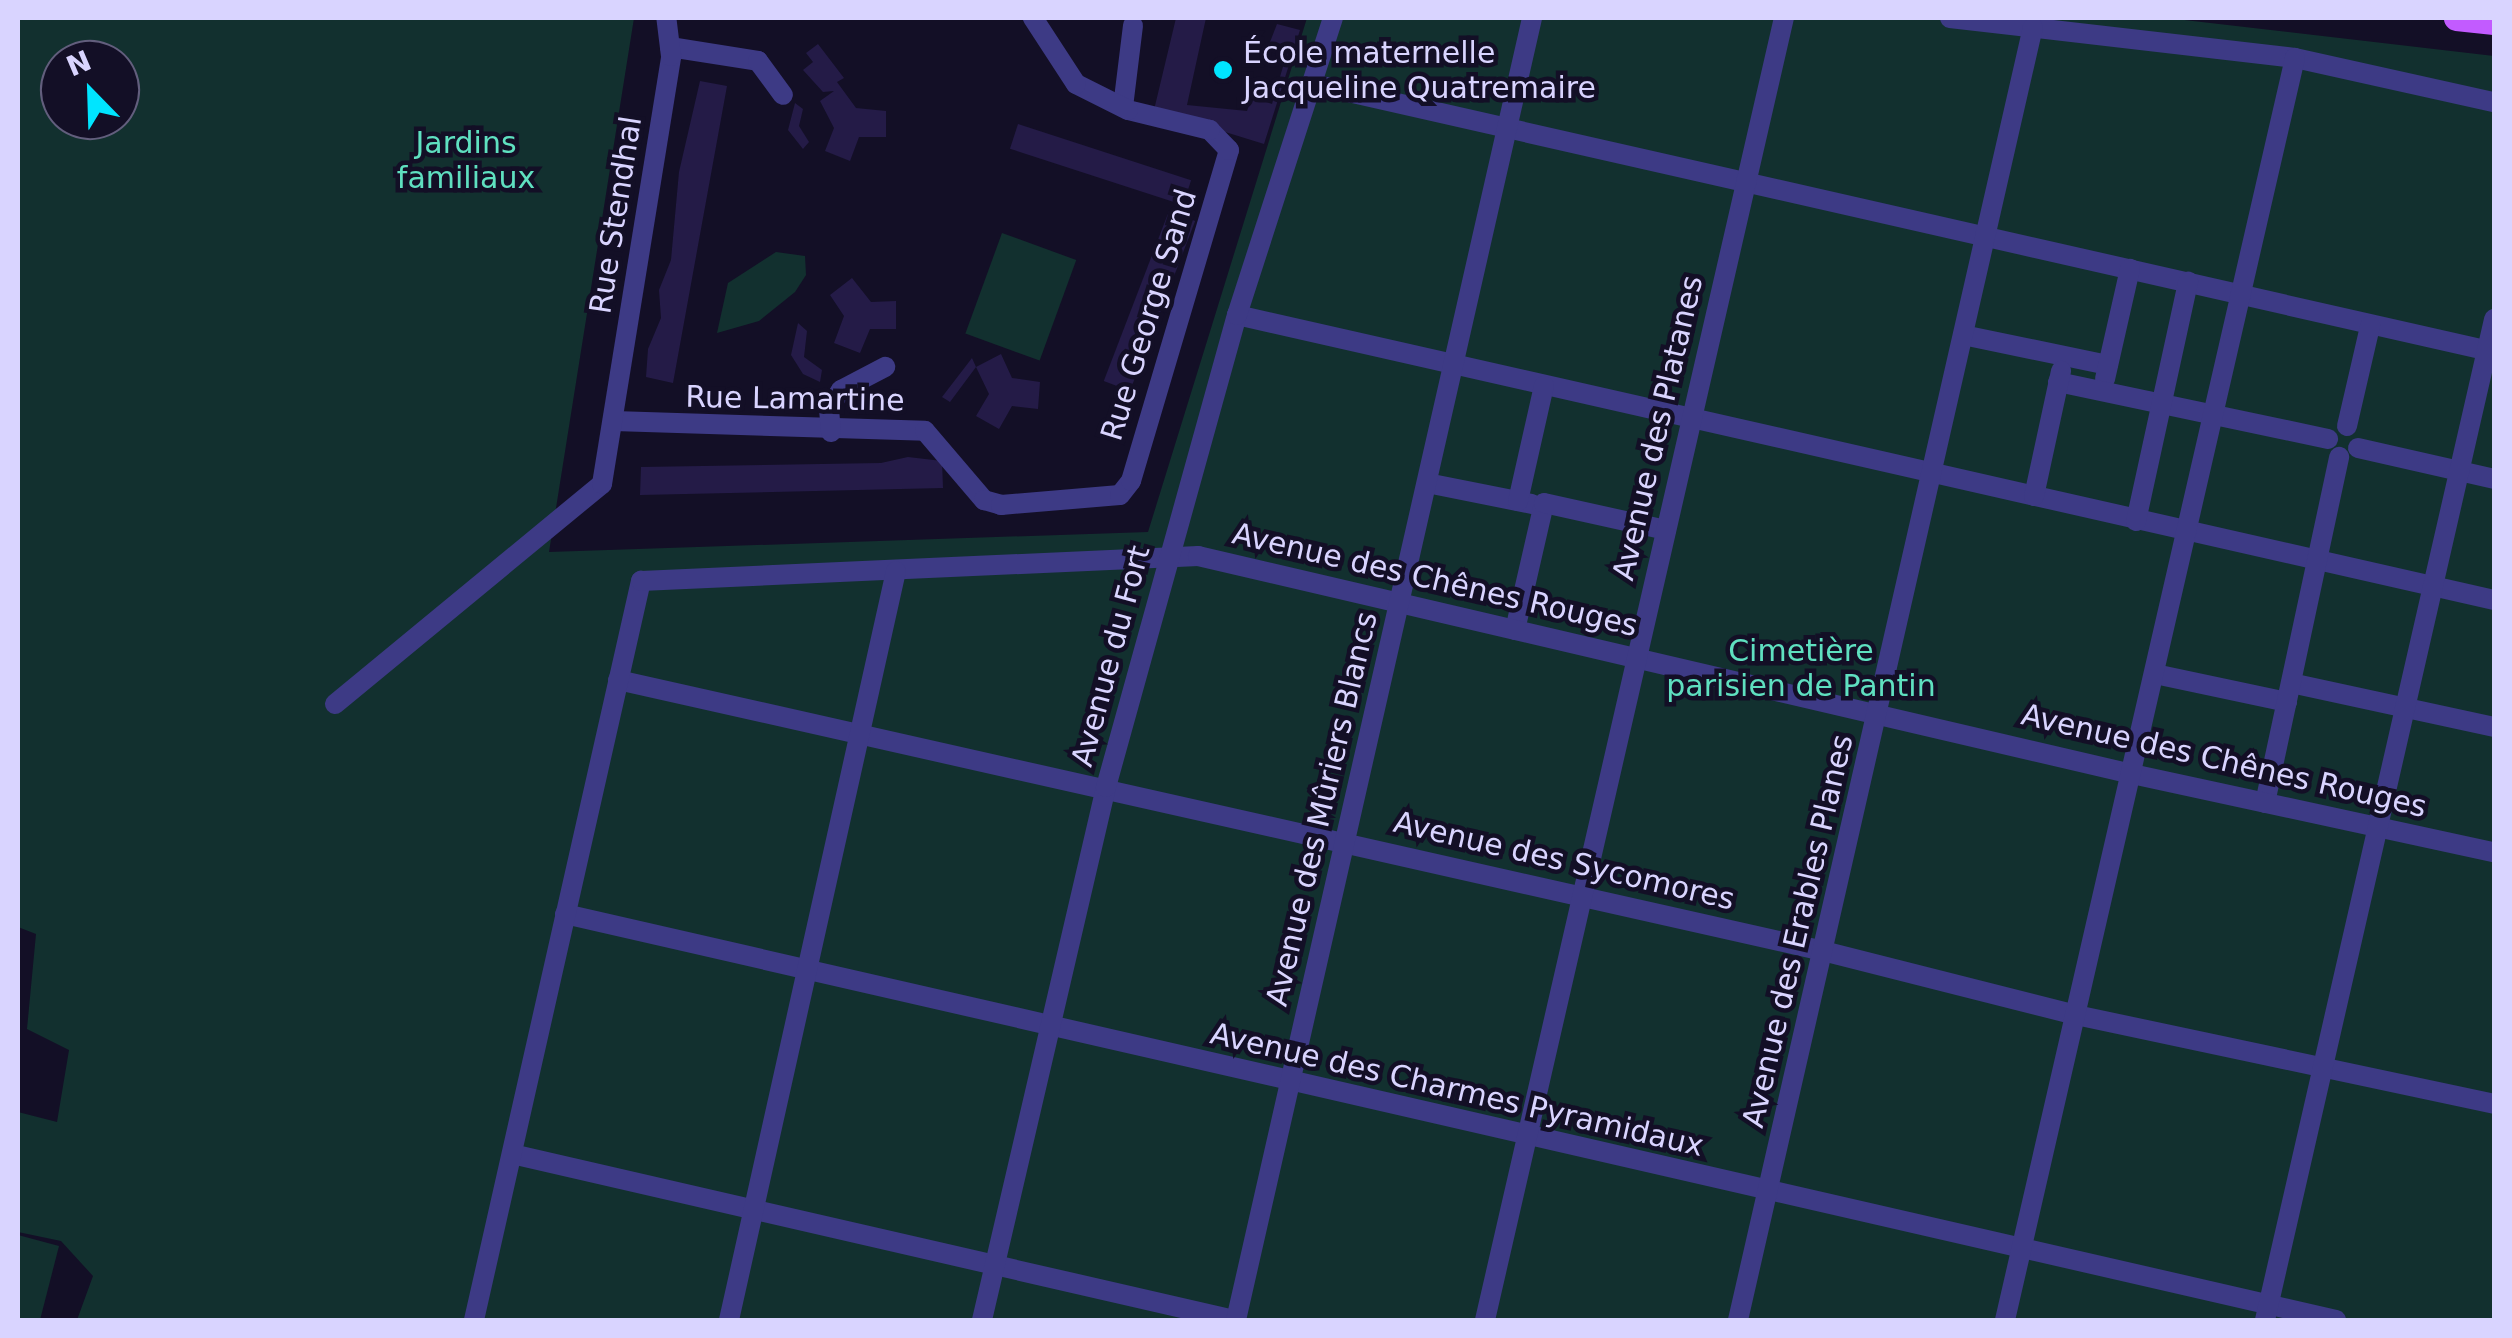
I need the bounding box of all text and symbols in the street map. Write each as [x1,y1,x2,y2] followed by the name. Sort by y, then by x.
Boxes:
[1243,35,1596,106] place label: École maternelle Jacqueline Quatremaire
[40,40,140,140] north arrow
[62,44,96,84] text: N
[1212,59,1234,81] marker: École maternelle Jacqueline Quatremaire
[583,114,649,316] street label: Rue Stendhal
[397,125,535,196] park label: Jardins familiaux
[1094,185,1204,445] street label: Rue George Sand
[1605,272,1711,584] street label: Avenue des Platanes
[685,379,905,419] street label: Rue Lamartine
[1229,516,1641,644] street label: Avenue des Chênes Rouges
[1064,542,1158,770] street label: Avenue du Fort
[1259,608,1385,1010] street label: Avenue des Mûriers Blancs
[1666,633,1936,704] park label: Cimetière parisien de Pantin
[2018,697,2430,825] street label: Avenue des Chênes Rouges
[1735,731,1861,1131] street label: Avenue des Erables Planes
[1390,804,1738,918] street label: Avenue des Sycomores
[1207,1016,1707,1164] street label: Avenue des Charmes Pyramidaux

